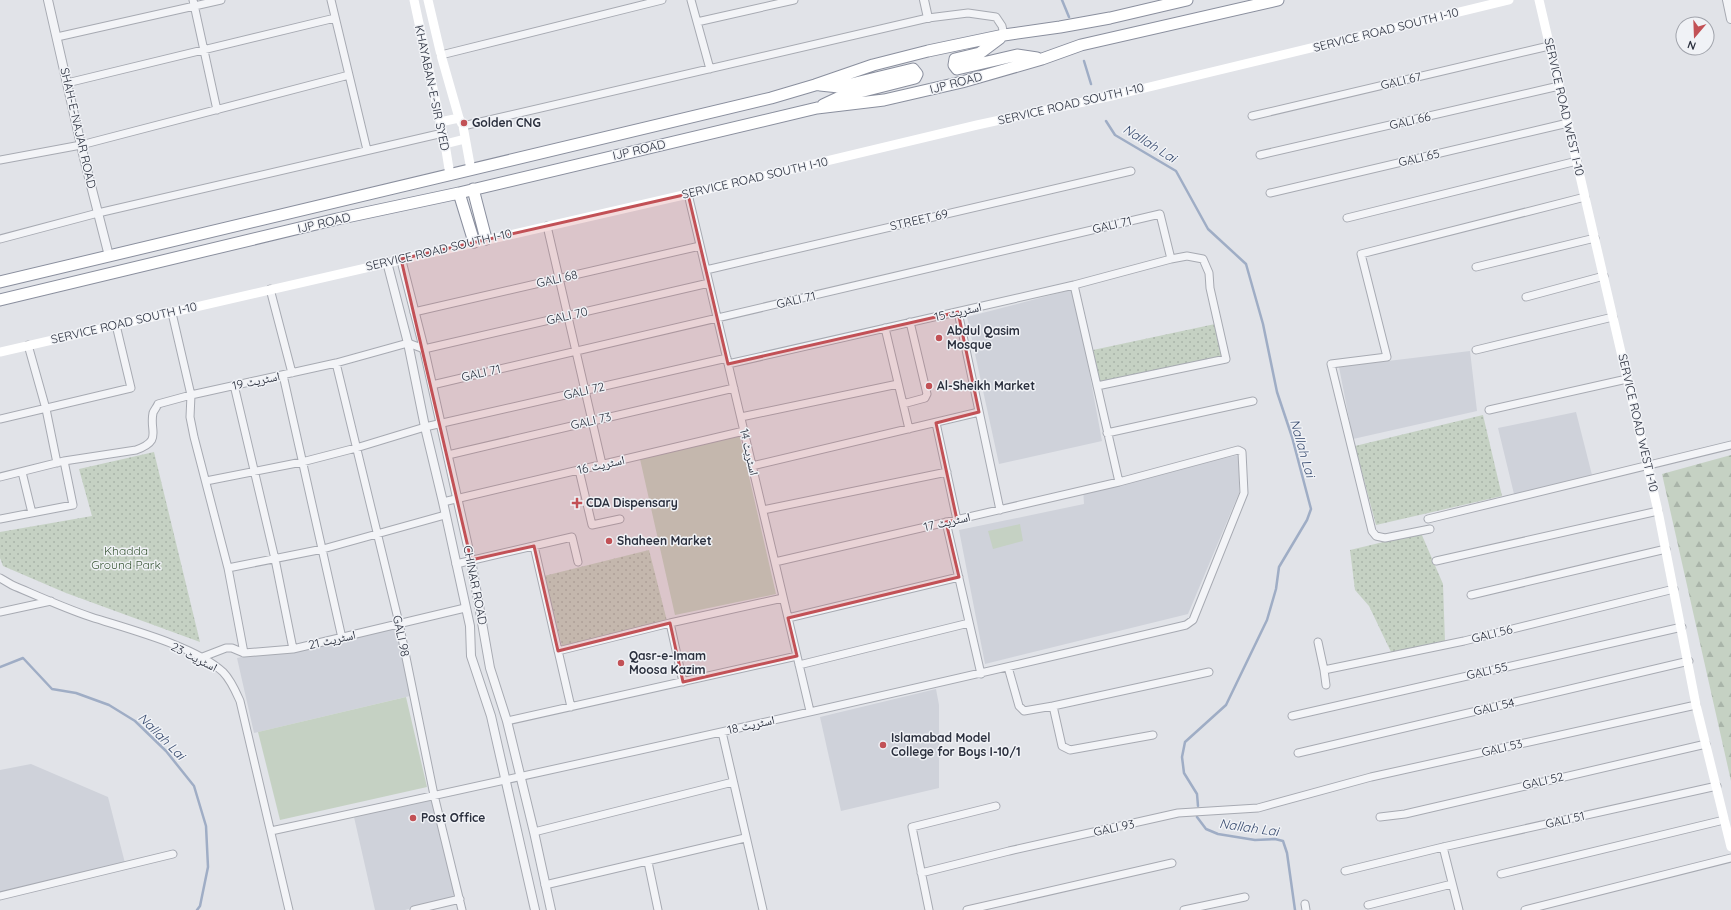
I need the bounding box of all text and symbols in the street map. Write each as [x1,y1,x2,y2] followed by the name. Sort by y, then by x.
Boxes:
[1312,4,1460,55] street label: SERVICE ROAD SOUTH I-10
[1675,16,1715,56] north arrow
[412,24,453,153] street label: KHAYABAN-E-SIR SYED
[1541,36,1588,177] street label: SERVICE ROAD WEST I-10
[1686,38,1698,53] text: N
[57,66,100,190] street label: SHAH-E-NAJAR ROAD
[928,68,984,97] street label: IJP ROAD
[1379,69,1423,92] street label: GALI 67
[996,79,1145,128] street label: SERVICE ROAD SOUTH I-10
[1388,108,1432,133] street label: GALI 66
[472,115,541,130] place label: Golden CNG
[459,118,469,128] marker: Golden CNG
[1120,120,1181,167] water label: Nallah Lai
[611,136,667,163] street label: IJP ROAD
[1397,146,1441,170] street label: GALI 65
[680,153,829,202] street label: SERVICE ROAD SOUTH I-10
[888,205,950,233] street label: STREET 69
[296,209,352,236] street label: IJP ROAD
[1091,213,1133,236] street label: GALI 71
[364,225,513,274] street label: SERVICE ROAD SOUTH I-10
[535,267,579,291] street label: GALI 68
[775,288,817,311] street label: GALI 71
[49,298,198,347] street label: SERVICE ROAD SOUTH I-10
[933,299,983,324] street label: اسٹریٹ 15
[545,303,589,328] street label: GALI 70
[947,323,1020,352] place label: Abdul Qasim Mosque
[934,333,944,343] marker: Abdul Qasim Mosque
[1615,352,1662,493] street label: SERVICE ROAD WEST I-10
[460,361,502,384] street label: GALI 71
[231,368,281,393] street label: اسٹریٹ 19
[562,378,606,402] street label: GALI 72
[937,378,1035,393] place label: Al-Sheikh Market
[924,381,934,391] marker: Al-Sheikh Market
[569,409,613,432] street label: GALI 73
[1287,417,1320,481] water label: Nallah Lai
[737,427,762,477] street label: اسٹریٹ 14
[576,452,626,477] street label: اسٹریٹ 16
[586,495,678,510] place label: CDA Dispensary
[571,497,583,509] marker: CDA Dispensary
[922,509,972,534] street label: اسٹریٹ 17
[617,533,712,548] place label: Shaheen Market
[604,536,614,546] marker: Shaheen Market
[91,543,161,572] park label: Khadda Ground Park
[460,544,491,626] street label: CHINAR ROAD
[390,614,413,658] street label: GALI 98
[1470,621,1514,646] street label: GALI 56
[307,627,357,652] street label: اسٹریٹ 21
[168,639,220,675] street label: اسٹریٹ 23
[629,648,706,677] place label: Qasr-e-Imam Moosa Kazim
[616,658,626,668] marker: Qasr-e-Imam Moosa Kazim
[1465,658,1509,683] street label: GALI 55
[1472,695,1516,719] street label: GALI 54
[135,709,190,764] water label: Nallah Lai
[726,712,776,737] street label: اسٹریٹ 18
[891,730,1021,759] place label: Islamabad Model College for Boys I-10/1
[1480,736,1524,759] street label: GALI 53
[878,740,888,750] marker: Islamabad Model College for Boys I-10/1
[1521,768,1565,793] street label: GALI 52
[1544,808,1586,831] street label: GALI 51
[421,810,485,825] place label: Post Office
[408,813,418,823] marker: Post Office
[1218,815,1282,839] water label: Nallah Lai
[1092,816,1136,839] street label: GALI 93

